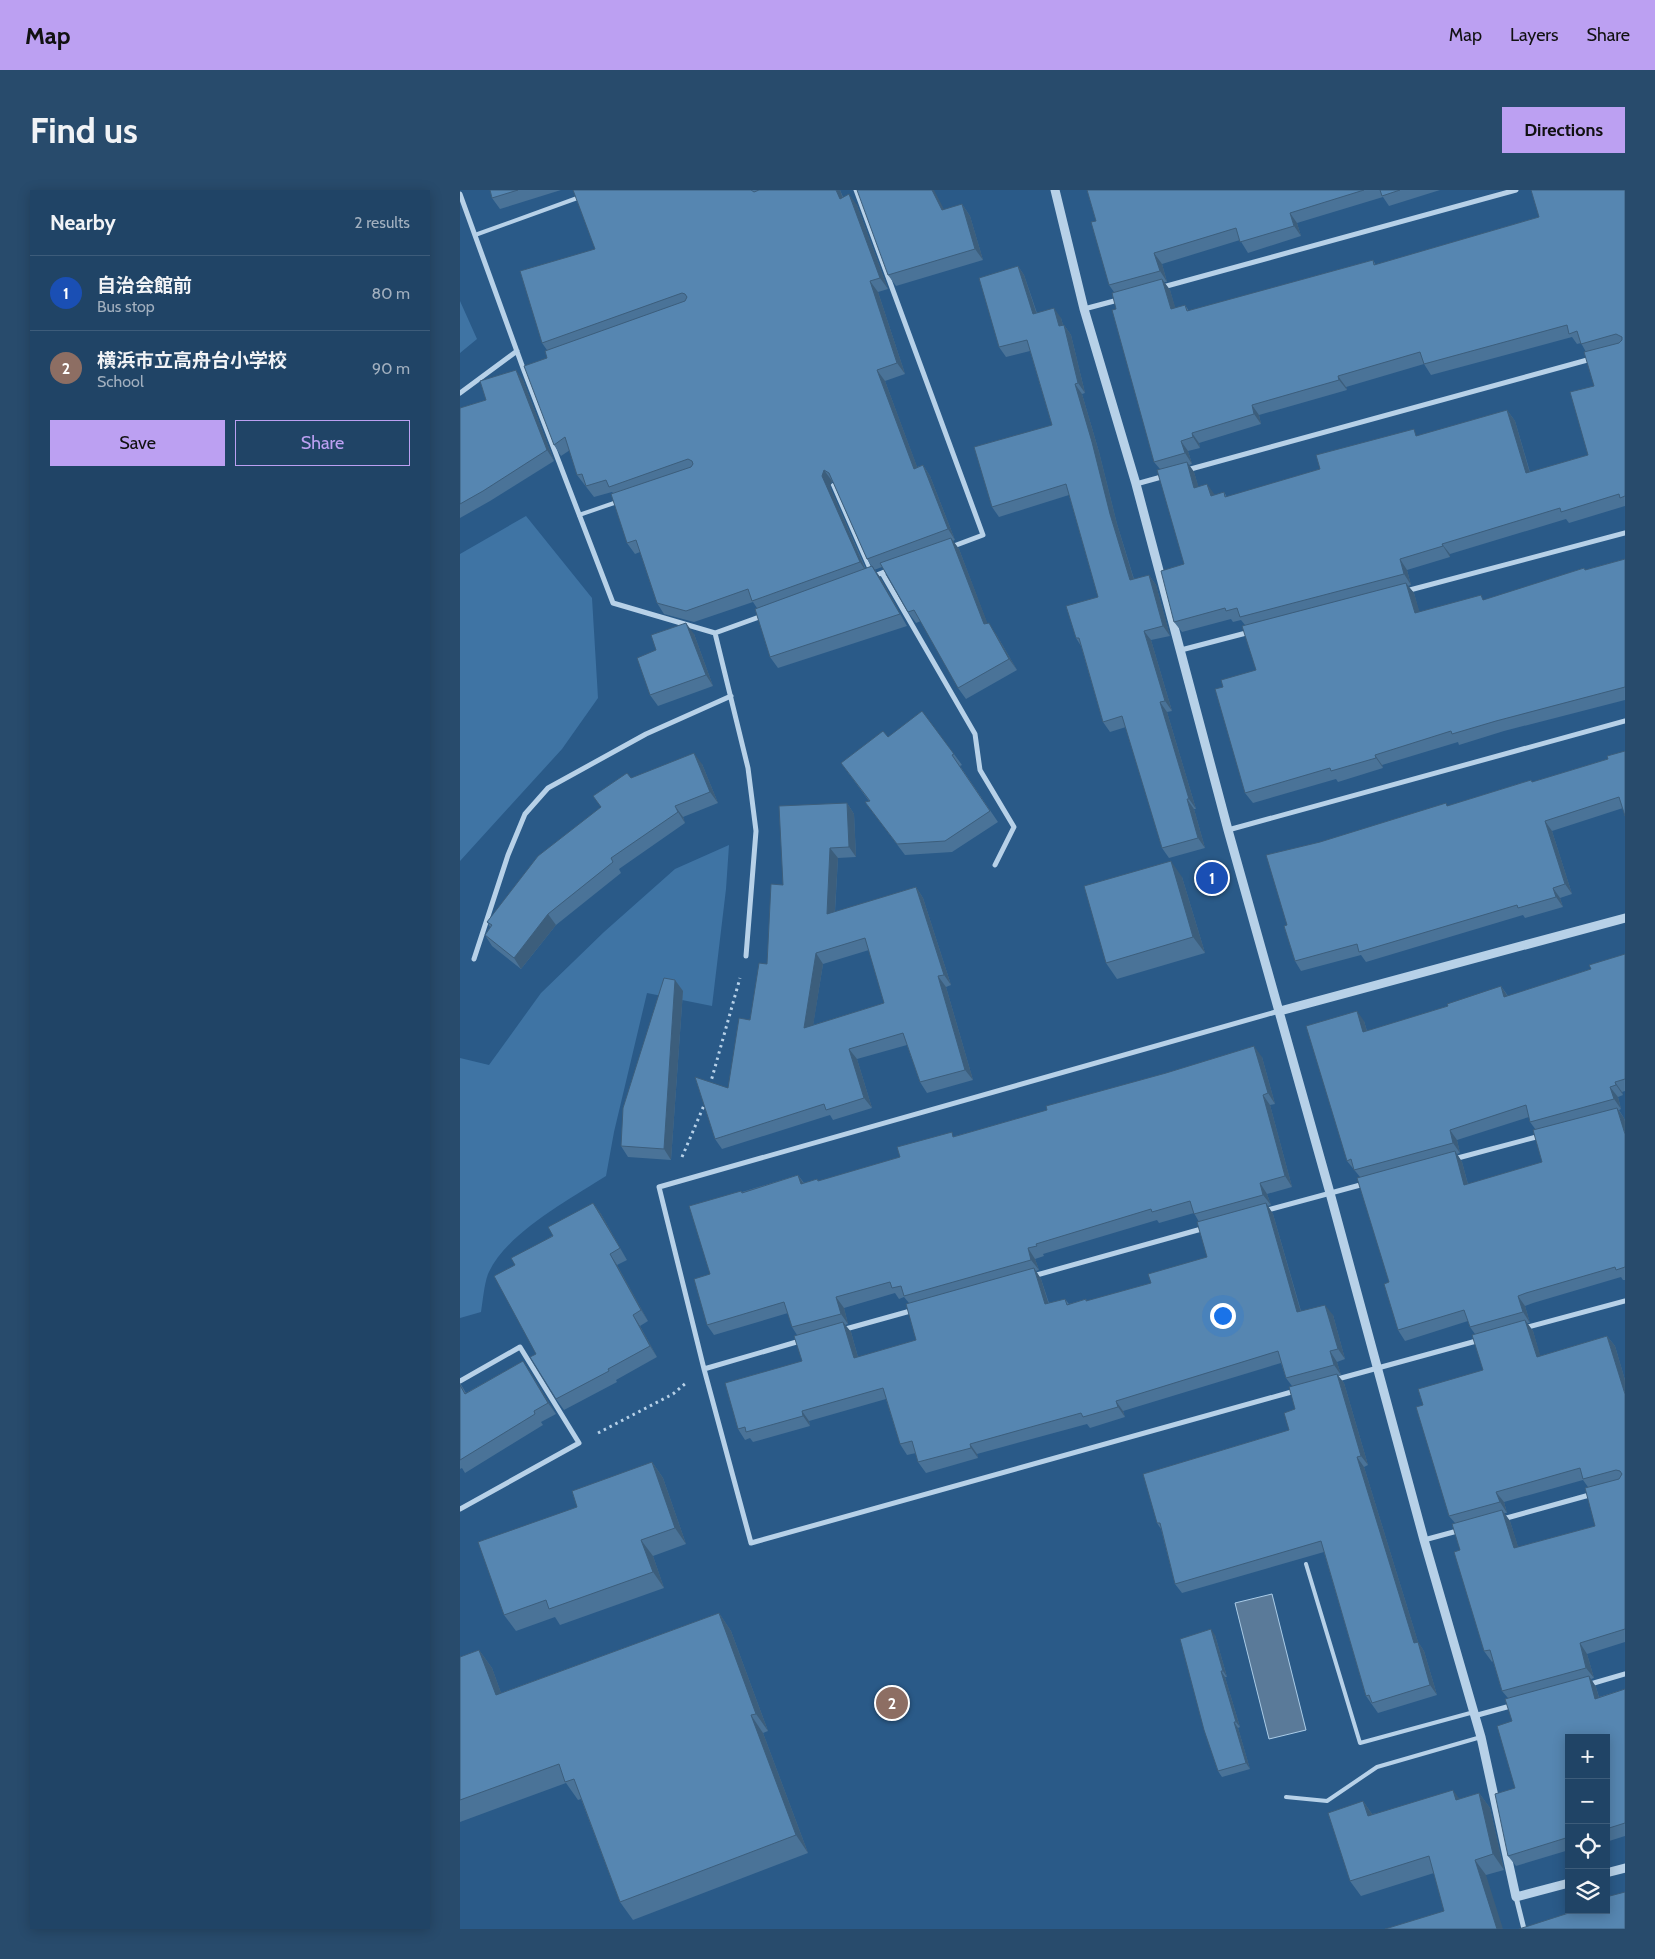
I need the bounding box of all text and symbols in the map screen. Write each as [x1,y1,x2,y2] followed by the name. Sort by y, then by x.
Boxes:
[25,21,71,50] text: Map
[1449,24,1482,46] text: Map
[1510,24,1559,46] text: Layers
[1587,24,1630,46] text: Share
[1502,107,1625,153] button: Directions
[30,109,138,152] text: Find us
[50,210,116,235] text: Nearby
[354,213,410,232] text: 2 results
[97,274,192,297] text: 自治会館前
[63,284,69,303] text: 1
[372,284,410,303] text: 80 m
[97,297,155,316] text: Bus stop
[97,349,287,372] text: 横浜市立高舟台小学校
[62,359,70,378] text: 2
[372,359,410,378] text: 90 m
[97,372,144,391] text: School
[50,420,225,466] button: Save
[235,420,410,466] button: Share
[1196,859,1228,897] pin: 1
[1210,1303,1236,1329] your location
[876,1684,908,1722] pin: 2
[1565,1734,1610,1914] map controls
[1565,1734,1610,1779] button: +
[1565,1779,1610,1824] button: −
[1565,1824,1610,1869] button: locate
[1565,1869,1610,1914] button: layers

